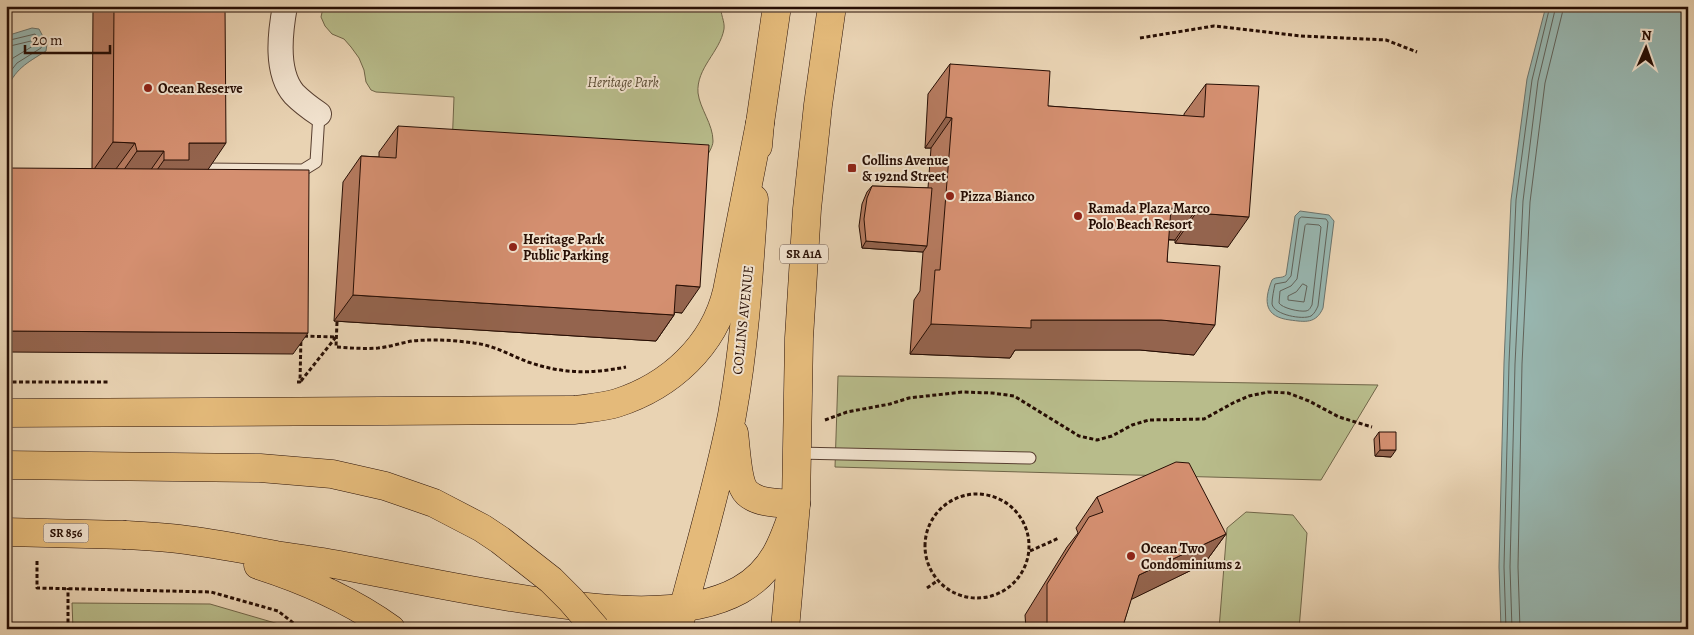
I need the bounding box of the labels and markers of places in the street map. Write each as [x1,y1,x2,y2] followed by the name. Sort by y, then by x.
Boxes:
[158,79,243,98] place label: Ocean Reserve
[142,82,154,94] marker: Ocean Reserve
[862,151,949,186] place label: Collins Avenue & 192nd Street
[846,162,858,174] marker: Collins Avenue & 192nd Street
[960,187,1035,206] place label: Pizza Bianco
[944,190,956,202] marker: Pizza Bianco
[1088,199,1210,234] place label: Ramada Plaza Marco Polo Beach Resort
[1072,210,1084,222] marker: Ramada Plaza Marco Polo Beach Resort
[523,230,609,265] place label: Heritage Park Public Parking
[507,241,519,253] marker: Heritage Park Public Parking
[1141,539,1242,574] place label: Ocean Two Condominiums 2
[1125,550,1137,562] marker: Ocean Two Condominiums 2

